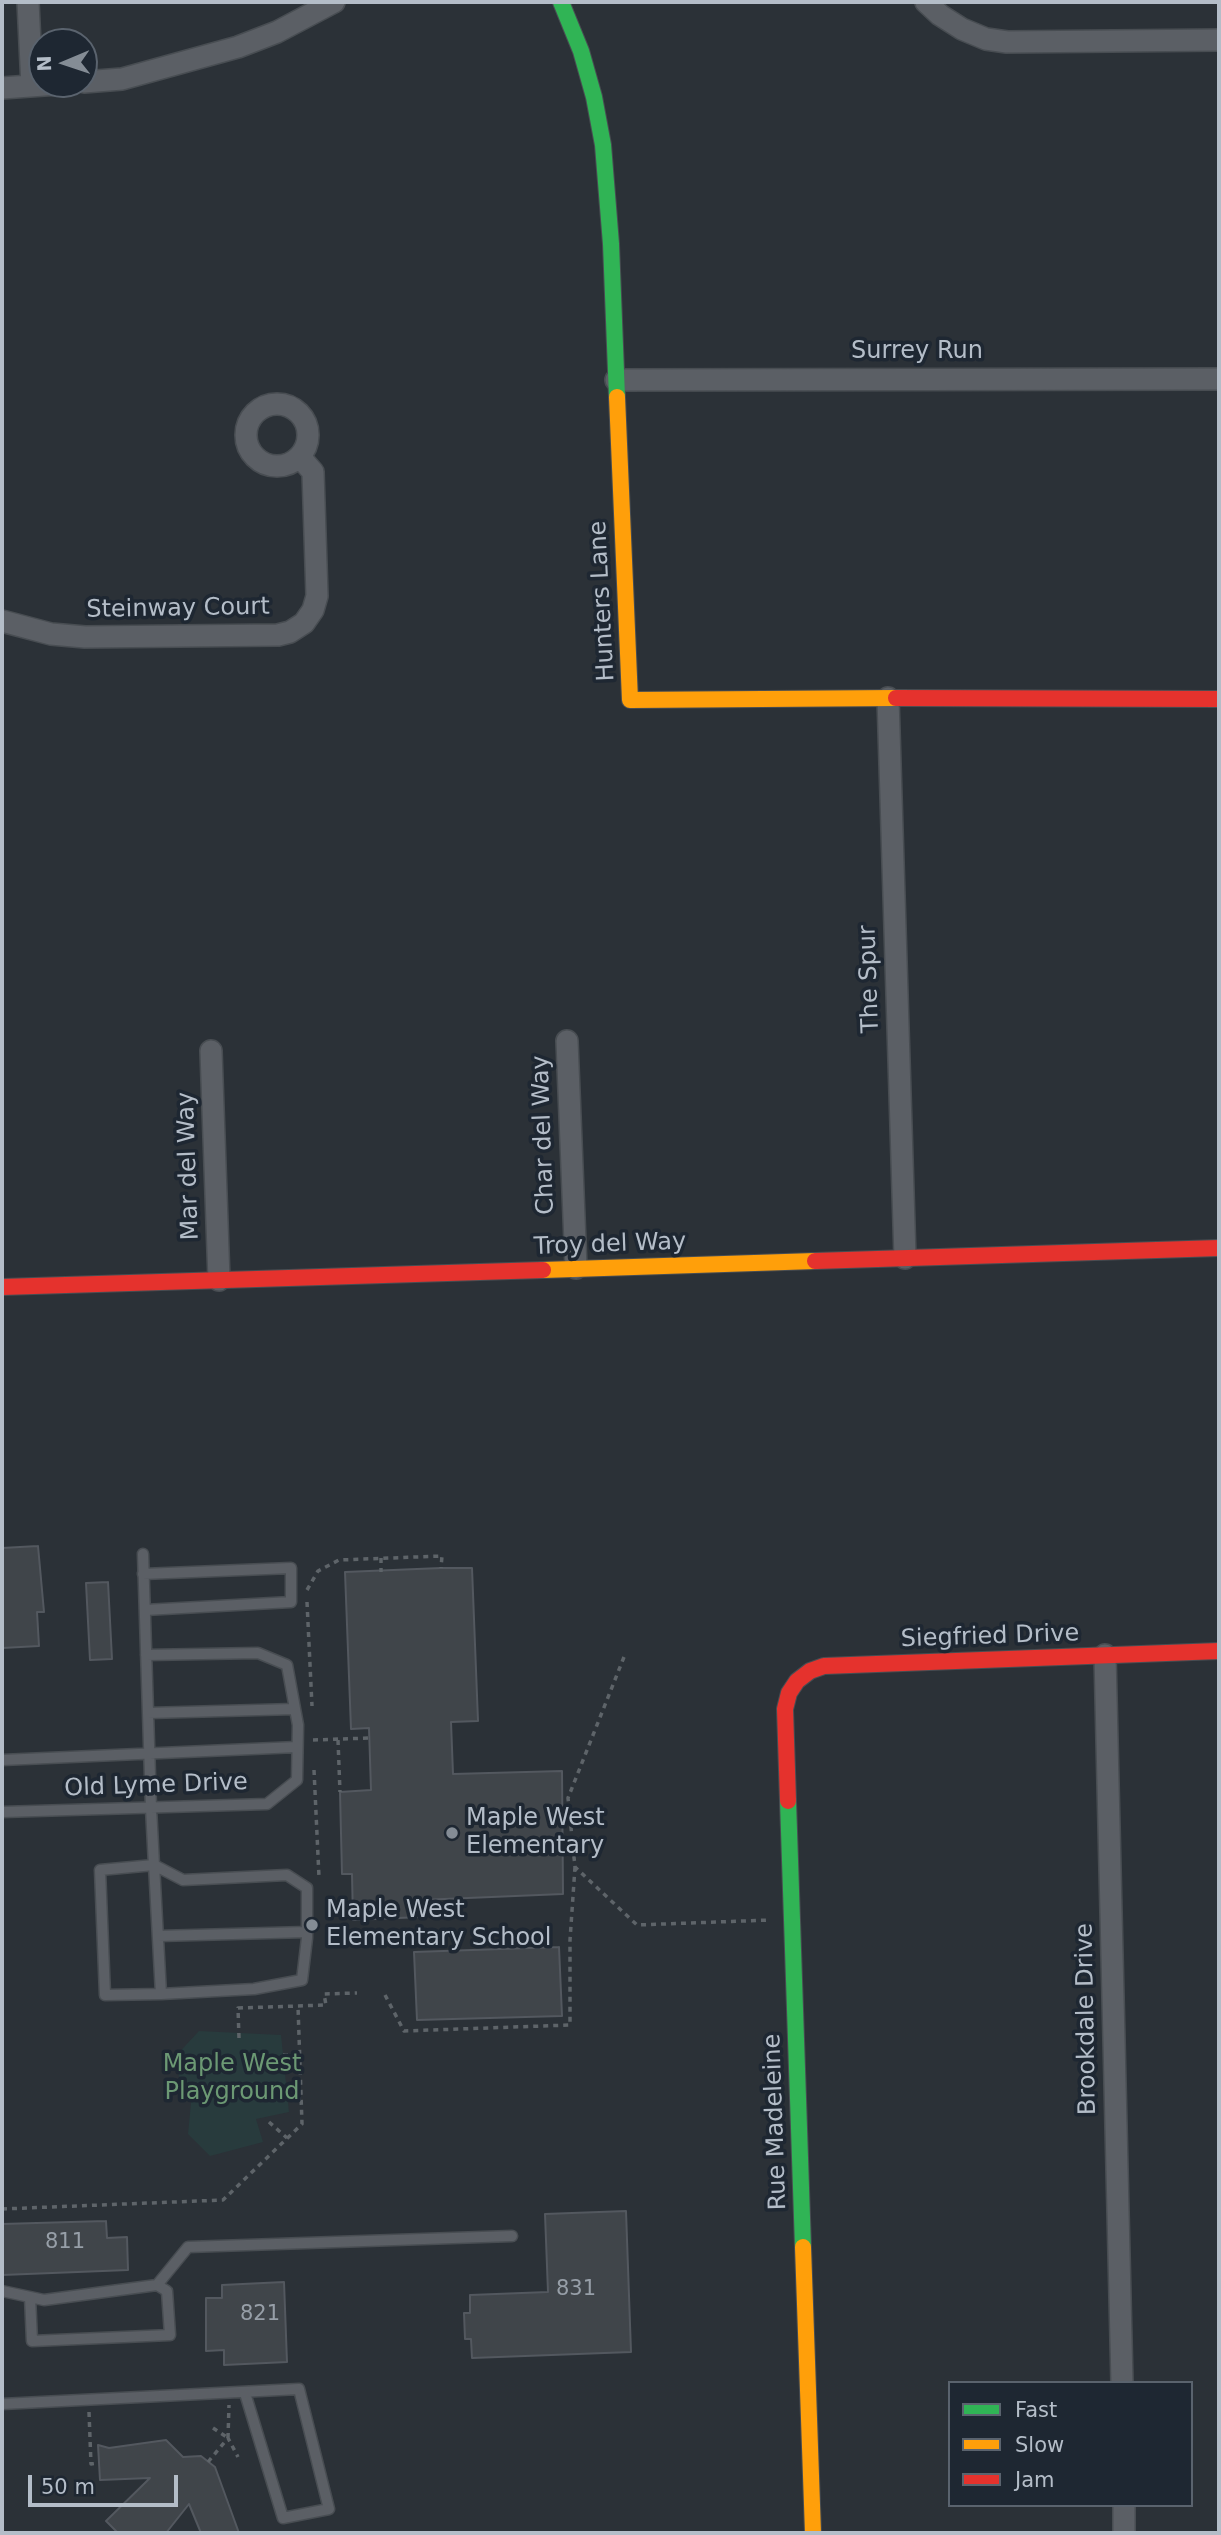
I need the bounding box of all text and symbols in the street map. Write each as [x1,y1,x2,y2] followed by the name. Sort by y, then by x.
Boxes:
[28,28,98,98] north arrow
[33,55,55,72] text: N
[851,338,983,366] street label: Surrey Run
[584,520,622,682] street label: Hunters Lane
[86,593,270,625] street label: Steinway Court
[854,925,886,1033] street label: The Spur
[527,1055,561,1215] street label: Char del Way
[172,1091,206,1241] street label: Mar del Way
[533,1228,687,1262] street label: Troy del Way
[900,1619,1080,1655] street label: Siegfried Drive
[64,1768,248,1804] street label: Old Lyme Drive
[466,1805,605,1861] place label: Maple West Elementary
[444,1825,460,1841] marker: Maple West Elementary
[326,1897,551,1953] place label: Maple West Elementary School
[304,1917,320,1933] marker: Maple West Elementary School
[1071,1923,1103,2115] street label: Brookdale Drive
[759,2033,793,2211] street label: Rue Madeleine
[163,2051,301,2107] park label: Maple West Playground
[45,2230,85,2256] house number: 811
[556,2277,596,2303] house number: 831
[240,2302,280,2328] house number: 821
[948,2381,1193,2507] legend
[1015,2398,1057,2422] text: Fast
[1015,2433,1064,2457] text: Slow
[32,2462,182,2506] scale bar
[1015,2468,1055,2492] text: Jam
[41,2475,95,2499] text: 50 m

